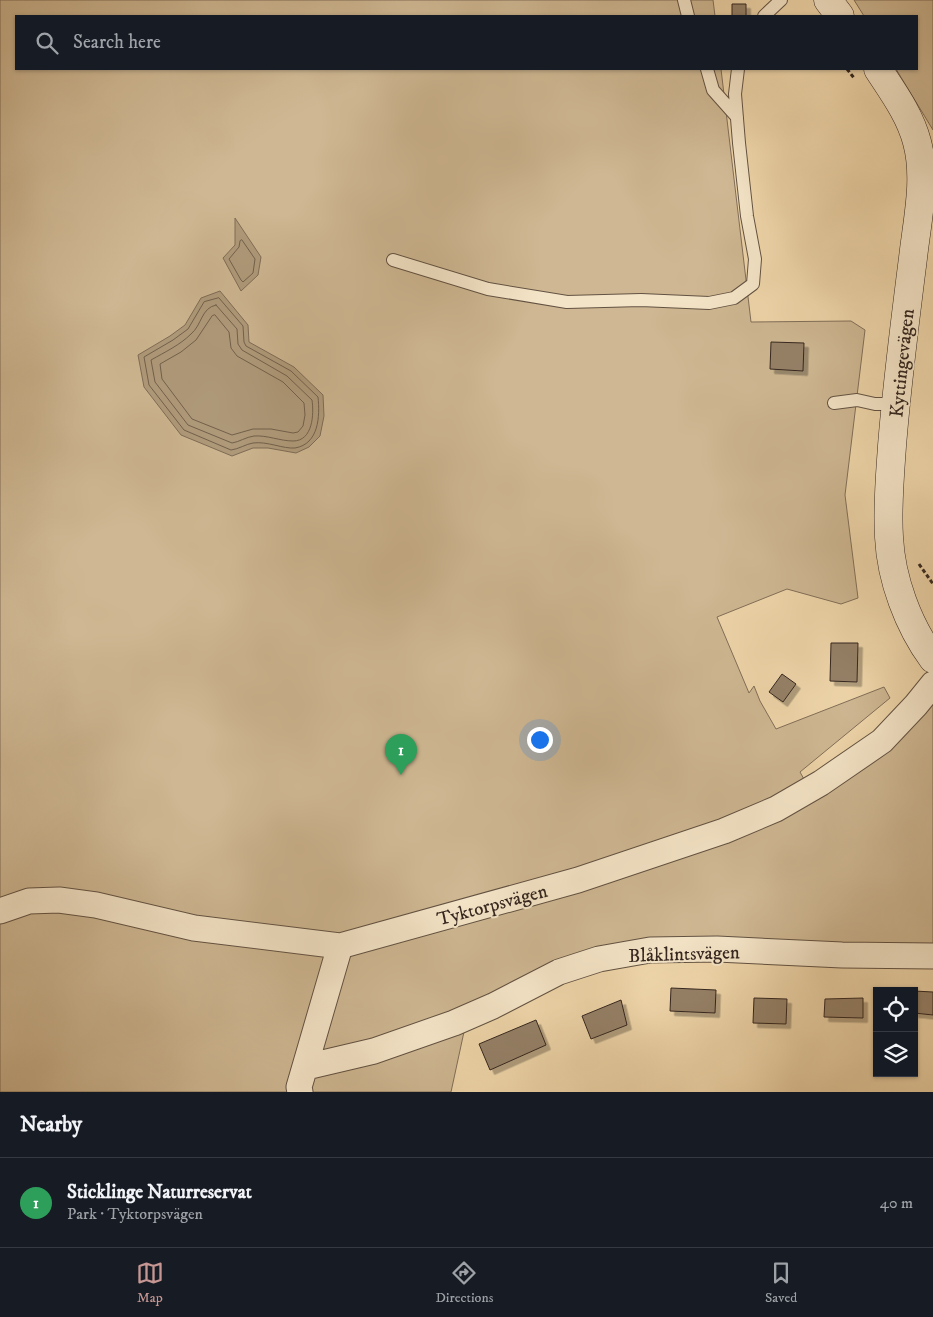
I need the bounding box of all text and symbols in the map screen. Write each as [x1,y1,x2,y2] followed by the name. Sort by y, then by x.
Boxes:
[15,15,918,70] search box
[33,29,61,57] icon: search
[73,31,161,54] text: Search here
[885,308,920,419] street label: Kyttingevägen
[527,727,553,753] your location
[385,734,417,775] pin: 1
[435,880,550,931] street label: Tyktorpsvägen
[628,941,740,968] street label: Blåklintsvägen
[873,987,918,1077] map controls
[873,987,918,1032] button: locate
[873,1032,918,1077] button: layers
[20,1112,82,1138] text: Nearby
[67,1181,252,1204] text: Sticklinge Naturreservat
[33,1193,39,1213] text: 1
[880,1193,913,1213] text: 40 m
[67,1204,203,1224] text: Park · Tyktorpsvägen
[136,1259,164,1307] tab: Map
[435,1259,493,1307] tab: Directions
[765,1259,797,1307] tab: Saved

